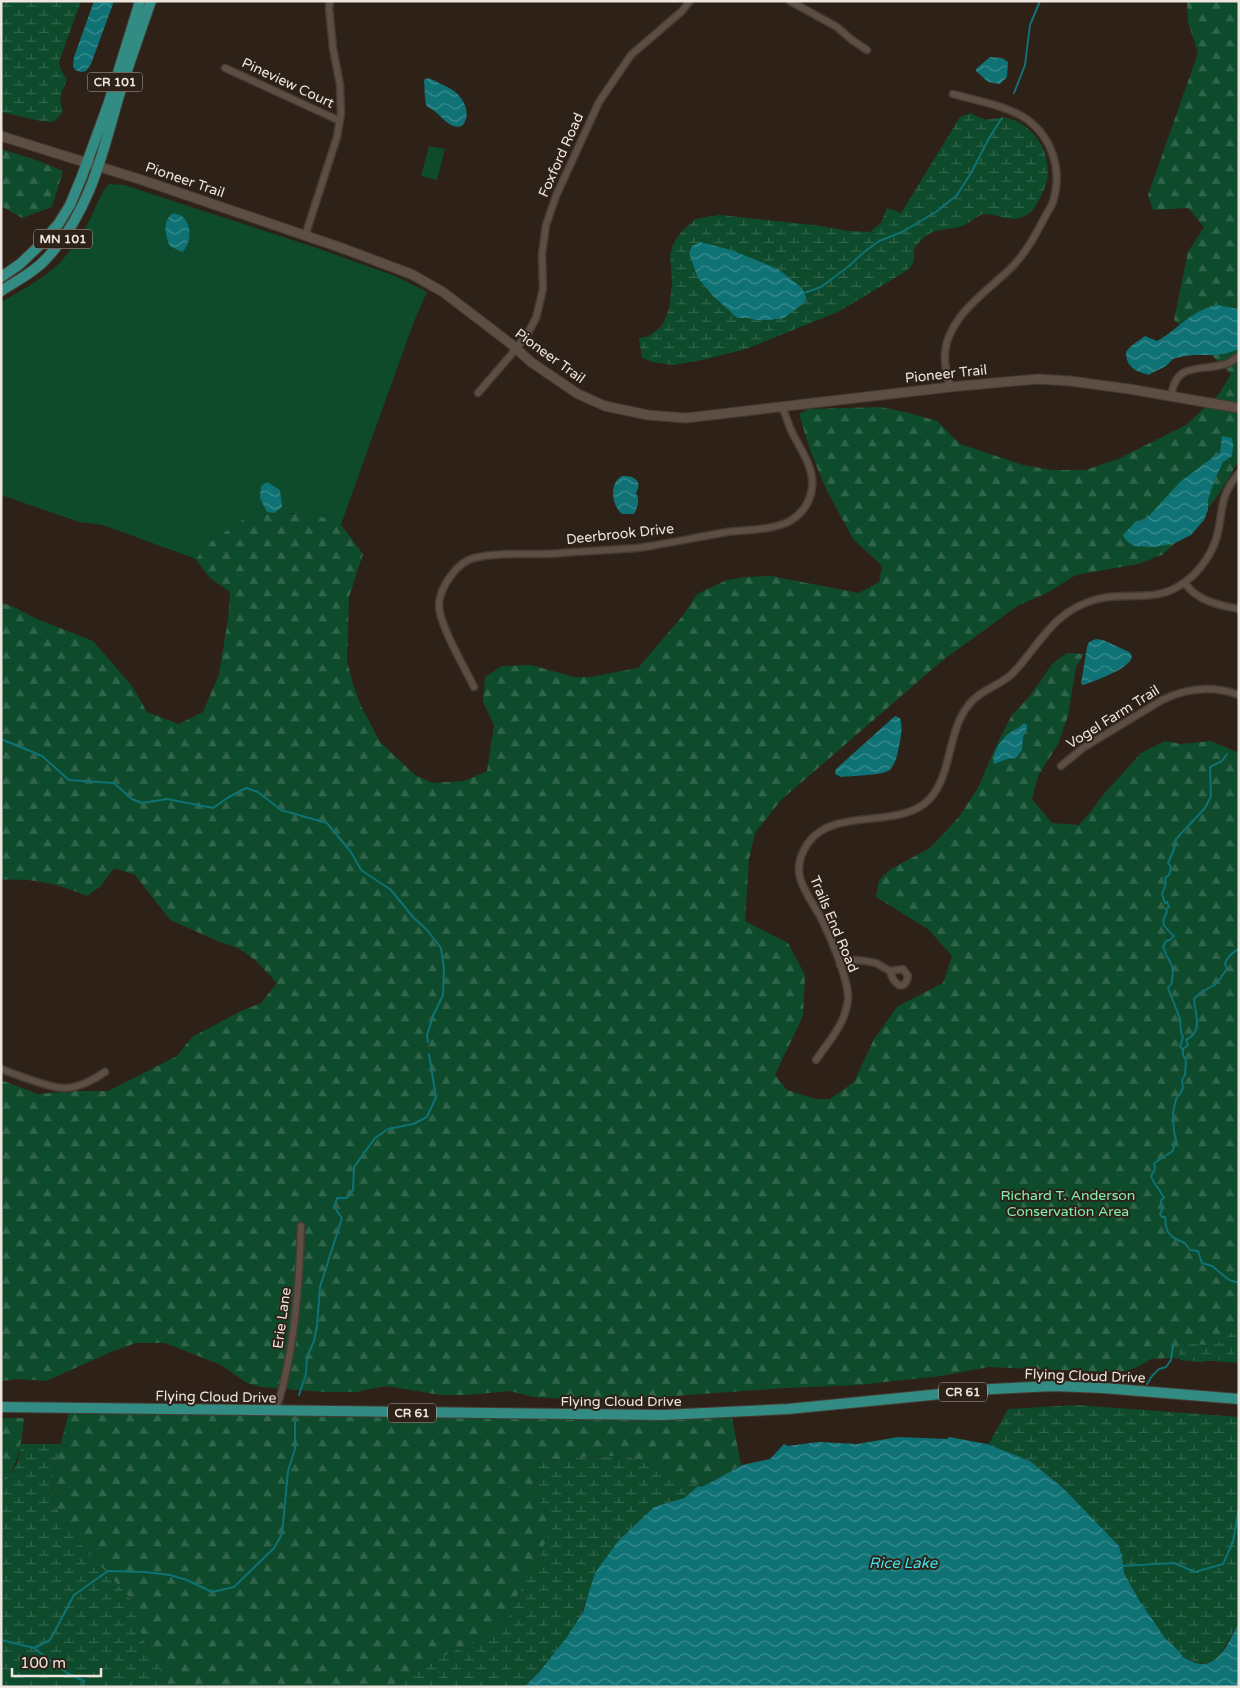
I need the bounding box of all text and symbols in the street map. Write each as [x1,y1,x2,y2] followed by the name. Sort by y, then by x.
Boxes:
[239,54,337,112] street label: Pineview Court
[88,72,142,91] road number: CR 101
[535,110,587,200] street label: Foxford Road
[143,159,227,201] street label: Pioneer Trail
[34,230,92,248] road number: MN 101
[512,325,588,387] street label: Pioneer Trail
[904,361,988,387] street label: Pioneer Trail
[565,520,675,548] street label: Deerbrook Drive
[1063,682,1163,752] street label: Vogel Farm Trail
[806,873,862,975] street label: Trails End Road
[1001,1187,1135,1220] park label: Richard T. Anderson Conservation Area
[269,1286,295,1350] street label: Erie Lane
[1024,1365,1146,1387] street label: Flying Cloud Drive
[939,1382,987,1401] road number: CR 61
[155,1387,277,1407] street label: Flying Cloud Drive
[560,1393,682,1410] street label: Flying Cloud Drive
[388,1404,436,1422] road number: CR 61
[869,1554,939,1572] water label: Rice Lake
[12,1646,101,1678] scale bar
[20,1654,66,1672] text: 100 m

